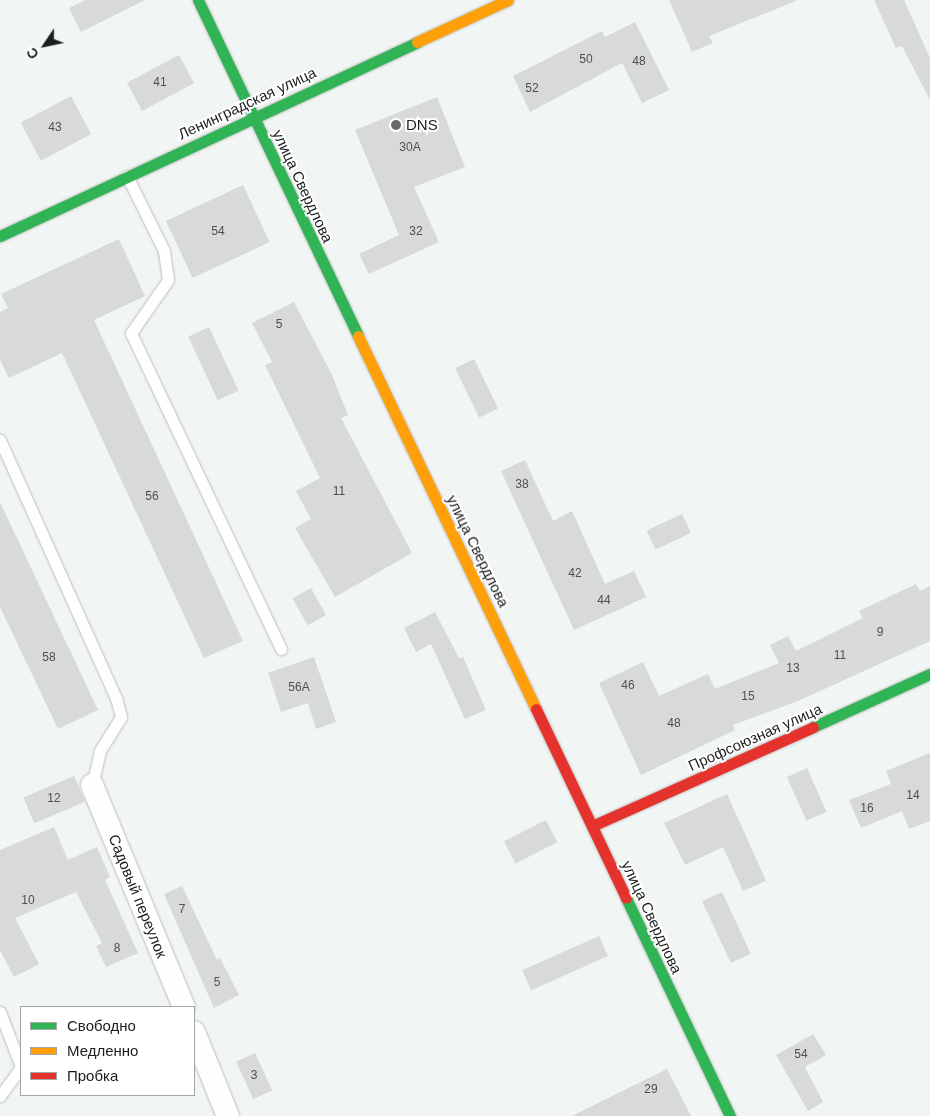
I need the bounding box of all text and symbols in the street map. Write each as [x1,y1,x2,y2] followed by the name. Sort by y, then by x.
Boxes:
[20,20,70,70] north arrow
[23,45,42,62] text: С
[579,53,593,67] house number: 50
[632,55,646,69] house number: 48
[175,63,319,143] street label: Ленинградская улица
[153,76,167,90] house number: 41
[525,82,539,96] house number: 52
[406,116,438,134] place label: DNS
[390,119,402,131] marker: DNS
[48,121,62,135] house number: 43
[269,127,337,245] street label: улица Свердлова
[399,141,421,155] house number: 30А
[211,225,225,239] house number: 54
[409,225,423,239] house number: 32
[276,318,282,332] house number: 5
[515,478,529,492] house number: 38
[333,485,345,499] house number: 11
[145,490,159,504] house number: 56
[443,492,513,610] street label: улица Свердлова
[568,567,582,581] house number: 42
[597,594,611,608] house number: 44
[877,626,883,640] house number: 9
[834,649,846,663] house number: 11
[42,651,56,665] house number: 58
[786,662,800,676] house number: 13
[621,679,635,693] house number: 46
[288,681,310,695] house number: 56А
[741,690,755,704] house number: 15
[686,699,824,775] street label: Профсоюзная улица
[667,717,681,731] house number: 48
[906,789,920,803] house number: 14
[47,792,61,806] house number: 12
[860,802,874,816] house number: 16
[105,832,171,960] street label: Садовый переулок
[618,858,686,976] street label: улица Свердлова
[21,894,35,908] house number: 10
[179,903,185,917] house number: 7
[114,942,120,956] house number: 8
[214,976,220,990] house number: 5
[20,1006,195,1096] legend
[67,1017,136,1034] text: Свободно
[67,1042,138,1059] text: Медленно
[794,1048,808,1062] house number: 54
[67,1067,118,1084] text: Пробка
[251,1069,257,1083] house number: 3
[644,1083,658,1097] house number: 29

